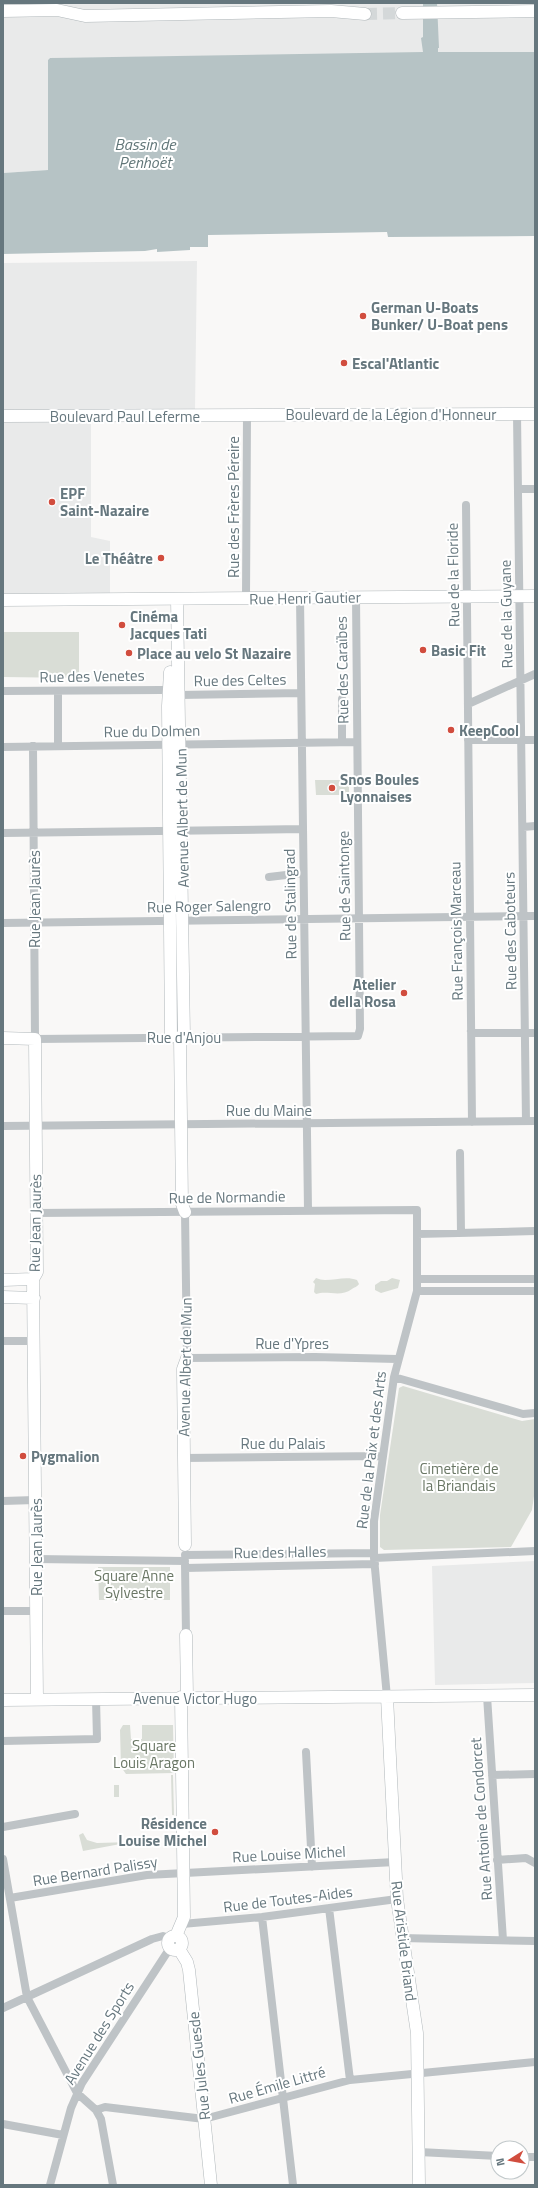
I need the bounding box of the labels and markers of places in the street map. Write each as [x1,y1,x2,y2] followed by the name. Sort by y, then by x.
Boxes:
[371,296,508,336] place label: German U-Boats Bunker/ U-Boat pens
[358,311,368,321] marker: German U-Boats Bunker/ U-Boat pens
[352,352,440,375] place label: Escal'Atlantic
[339,358,349,368] marker: Escal'Atlantic
[60,482,150,522] place label: EPF Saint-Nazaire
[47,497,57,507] marker: EPF Saint-Nazaire
[85,547,153,570] place label: Le Théâtre
[156,553,166,563] marker: Le Théâtre
[130,605,207,645] place label: Cinéma Jacques Tati
[117,620,127,630] marker: Cinéma Jacques Tati
[431,639,487,662] place label: Basic Fit
[137,642,292,665] place label: Place au velo St Nazaire
[418,645,428,655] marker: Basic Fit
[124,648,134,658] marker: Place au velo St Nazaire
[459,719,519,742] place label: KeepCool
[446,725,456,735] marker: KeepCool
[340,768,419,808] place label: Snos Boules Lyonnaises
[327,783,337,793] marker: Snos Boules Lyonnaises
[329,973,396,1013] place label: Atelier della Rosa
[399,988,409,998] marker: Atelier della Rosa
[31,1445,100,1468] place label: Pygmalion
[18,1451,28,1461] marker: Pygmalion
[118,1812,207,1852] place label: Résidence Louise Michel
[210,1827,220,1837] marker: Résidence Louise Michel

